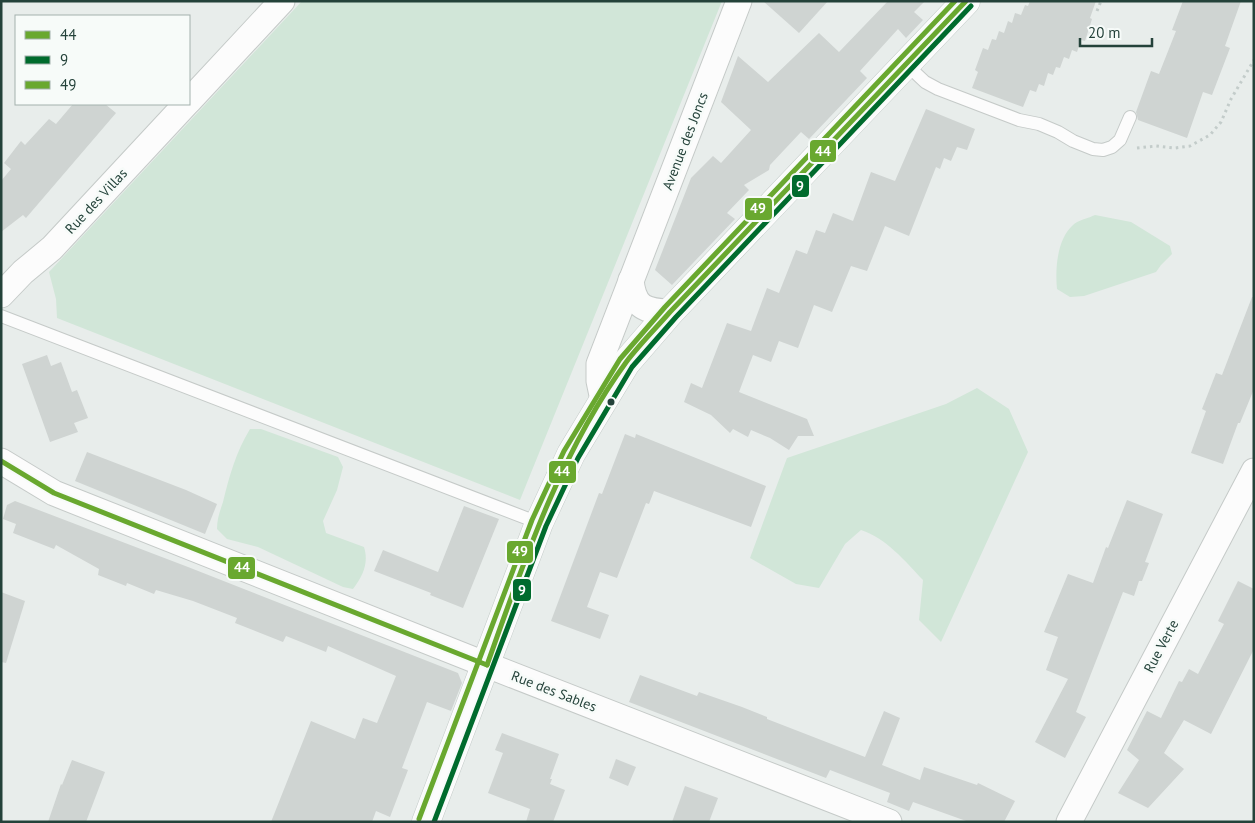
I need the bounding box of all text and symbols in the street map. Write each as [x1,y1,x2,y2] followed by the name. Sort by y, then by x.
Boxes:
[15,15,190,105] legend
[1080,15,1152,47] scale bar
[1088,23,1121,42] text: 20 m
[60,25,76,44] text: 44
[60,50,68,69] text: 9
[60,75,76,94] text: 49
[658,90,712,192] street label: Avenue des Joncs
[809,139,837,163] line badge: 44
[815,142,831,160] text: 44
[61,164,131,238] street label: Rue des Villas
[791,174,810,198] line badge: 9
[796,177,804,195] text: 9
[744,197,773,221] line badge: 49
[750,199,766,217] text: 49
[606,397,616,407] unlabelled marker
[548,460,577,484] line badge: 44
[554,462,570,480] text: 44
[506,540,534,564] line badge: 49
[512,542,528,560] text: 49
[227,556,256,580] line badge: 44
[234,558,250,576] text: 44
[512,578,532,602] line badge: 9
[518,581,526,599] text: 9
[1140,616,1182,676] street label: Rue Verte
[509,666,599,716] street label: Rue des Sables

